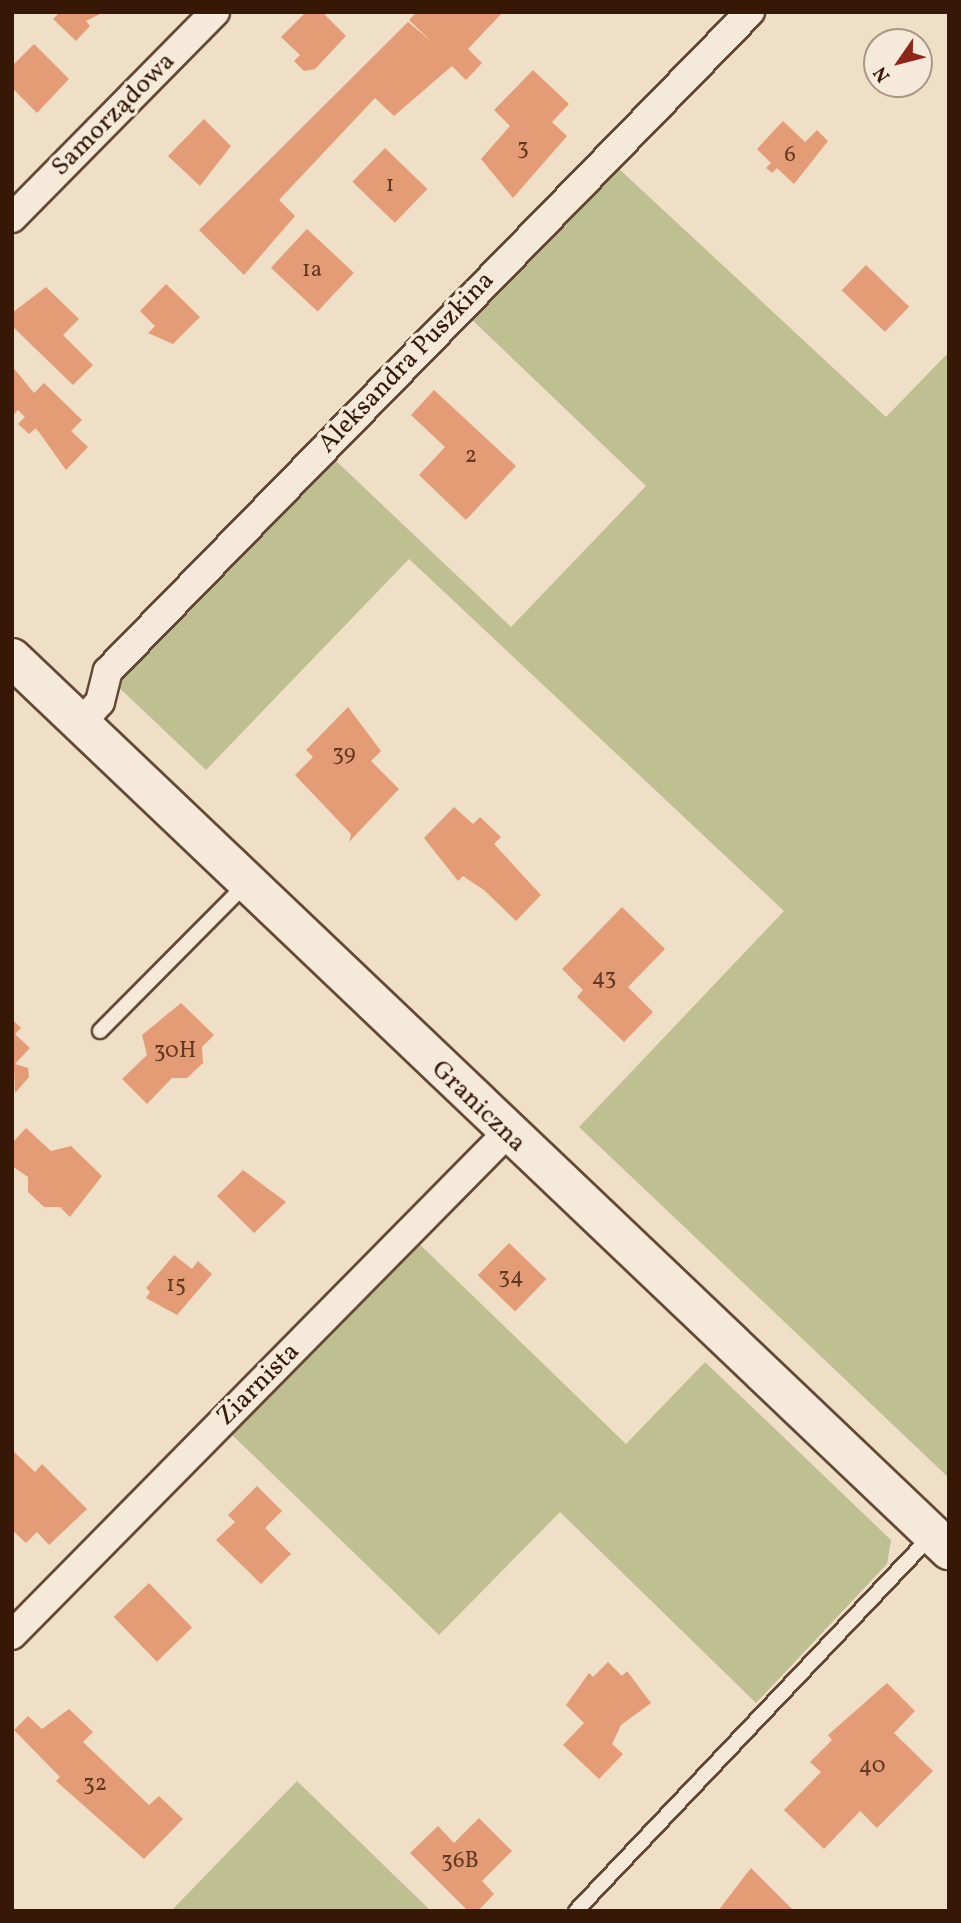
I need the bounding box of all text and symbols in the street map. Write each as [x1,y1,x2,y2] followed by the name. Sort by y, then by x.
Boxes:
[863,28,933,98] north arrow
[46,47,182,183] street label: Samorządowa
[868,61,897,87] text: N
[517,134,529,162] house number: 3
[784,141,796,169] house number: 6
[386,171,394,199] house number: 1
[302,256,322,284] house number: 1a
[312,266,502,460] street label: Aleksandra Puszkina
[465,442,477,470] house number: 2
[332,740,356,768] house number: 39
[592,964,616,992] house number: 43
[154,1037,196,1065] house number: 30H
[424,1054,532,1160] street label: Graniczna
[498,1263,524,1291] house number: 34
[166,1271,186,1299] house number: 15
[211,1337,307,1433] street label: Ziarnista
[858,1752,886,1780] house number: 40
[83,1770,107,1798] house number: 32
[441,1847,479,1875] house number: 36B

